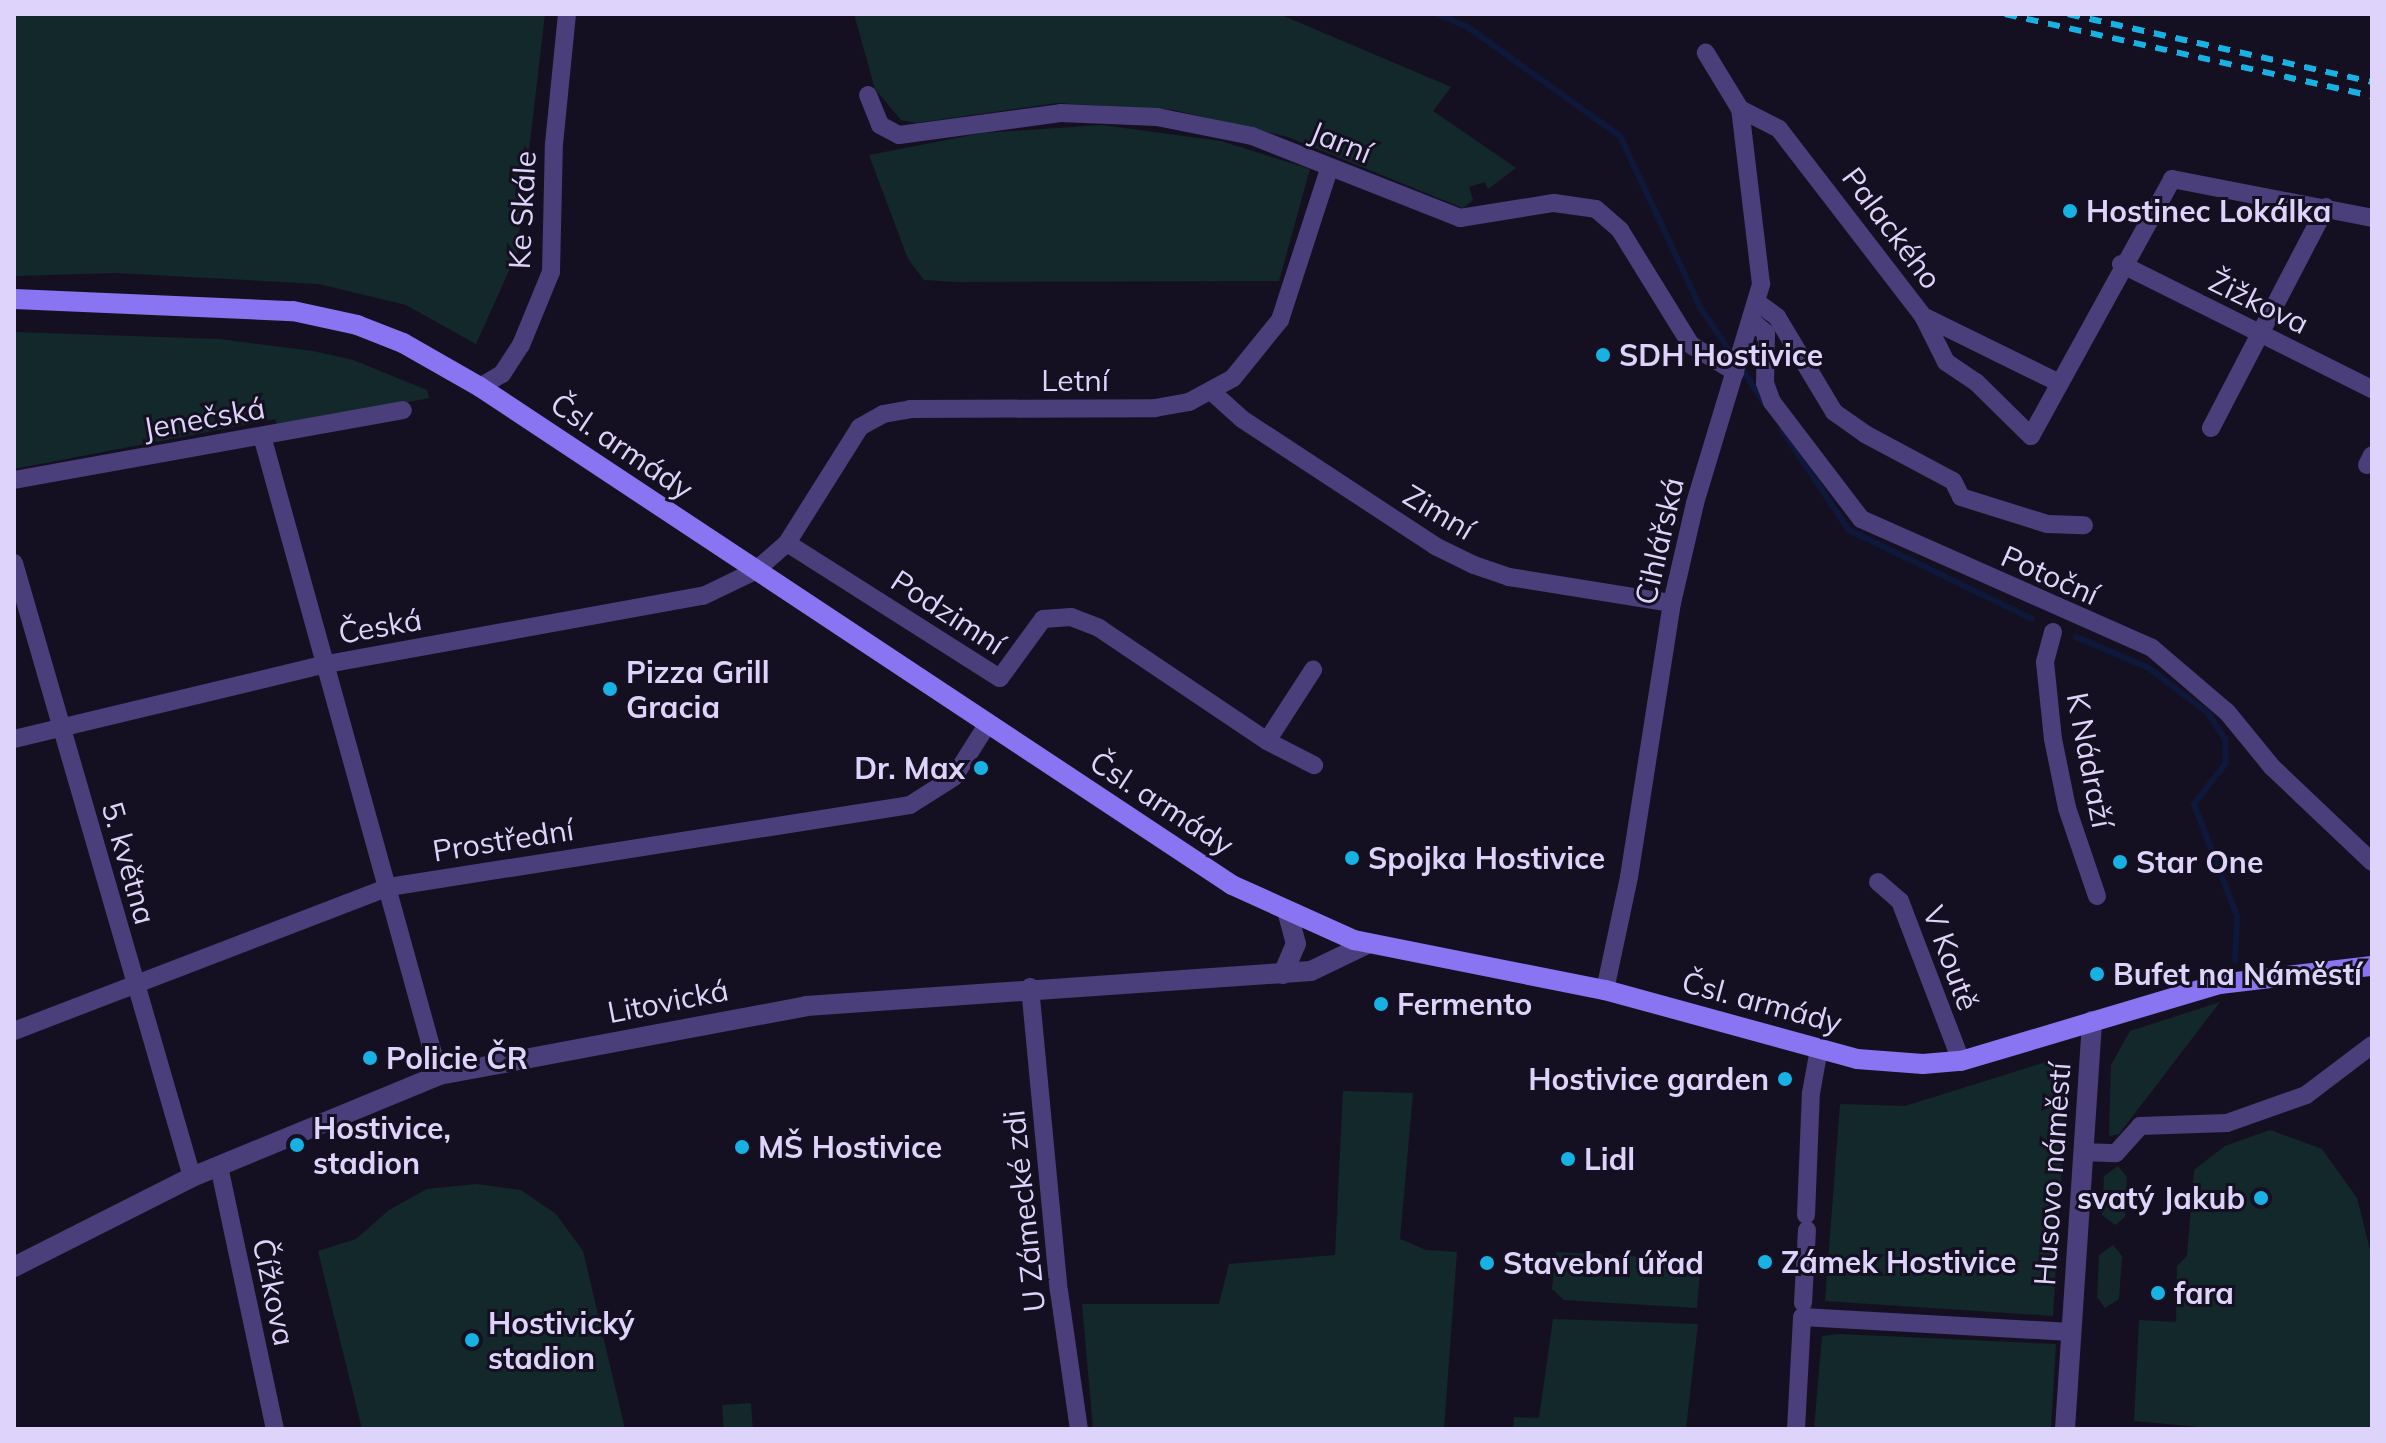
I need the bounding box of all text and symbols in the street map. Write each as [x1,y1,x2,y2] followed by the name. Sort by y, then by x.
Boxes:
[1305,113,1377,171] street label: Jarní
[501,150,543,270] street label: Ke Skále
[1835,160,1949,296] street label: Palackého
[2086,193,2331,229] place label: Hostinec Lokálka
[2061,202,2079,220] marker: Hostinec Lokálka
[2203,263,2315,341] street label: Žižkova
[1619,337,1823,373] place label: SDH Hostivice
[1594,346,1612,364] marker: SDH Hostivice
[1041,362,1109,398] street label: Letní
[544,385,700,507] street label: Čsl. armády
[140,390,268,446] street label: Jenečská
[1627,474,1691,608] street label: Cihlářská
[1397,477,1481,547] street label: Zimní
[1996,538,2104,612] street label: Potoční
[885,562,1011,662] street label: Podzimní
[335,601,425,651] street label: Česká
[626,654,770,724] place label: Pizza Grill Gracia
[601,680,619,698] marker: Pizza Grill Gracia
[2059,689,2121,831] street label: K Nádraží
[1083,743,1241,863] street label: Čsl. armády
[854,750,965,786] place label: Dr. Max
[972,759,990,777] marker: Dr. Max
[94,798,164,928] street label: 5. května
[430,811,576,869] street label: Prostřední
[1368,840,1605,876] place label: Spojka Hostivice
[2136,844,2263,880] place label: Star One
[1343,849,1361,867] marker: Spojka Hostivice
[2111,853,2129,871] marker: Star One
[1916,901,1986,1015] street label: V Koutě
[2113,956,2362,992] place label: Bufet na Náměstí
[1678,963,1846,1041] street label: Čsl. armády
[2088,965,2106,983] marker: Bufet na Náměstí
[605,972,731,1030] street label: Litovická
[1397,986,1532,1022] place label: Fermento
[1372,995,1390,1013] marker: Fermento
[386,1040,528,1076] place label: Policie ČR
[361,1049,379,1067] marker: Policie ČR
[1528,1061,1769,1097] place label: Hostivice garden
[2026,1061,2078,1287] street label: Husovo náměstí
[1776,1070,1794,1088] marker: Hostivice garden
[996,1108,1052,1314] street label: U Zámecké zdi
[313,1110,451,1180] place label: Hostivice, stadion
[758,1129,942,1165] place label: MŠ Hostivice
[288,1136,306,1154] marker: Hostivice, stadion
[733,1138,751,1156] marker: MŠ Hostivice
[1584,1141,1635,1177] place label: Lidl
[1559,1150,1577,1168] marker: Lidl
[2077,1180,2245,1216] place label: svatý Jakub
[2252,1189,2270,1207] marker: svatý Jakub
[245,1235,303,1349] street label: Čížkova
[1781,1244,2016,1280] place label: Zámek Hostivice
[1503,1245,1704,1281] place label: Stavební úřad
[1756,1253,1774,1271] marker: Zámek Hostivice
[1478,1254,1496,1272] marker: Stavební úřad
[2174,1275,2234,1311] place label: fara
[2149,1284,2167,1302] marker: fara
[488,1305,635,1376] place label: Hostivický stadion
[463,1331,481,1349] marker: Hostivický stadion

